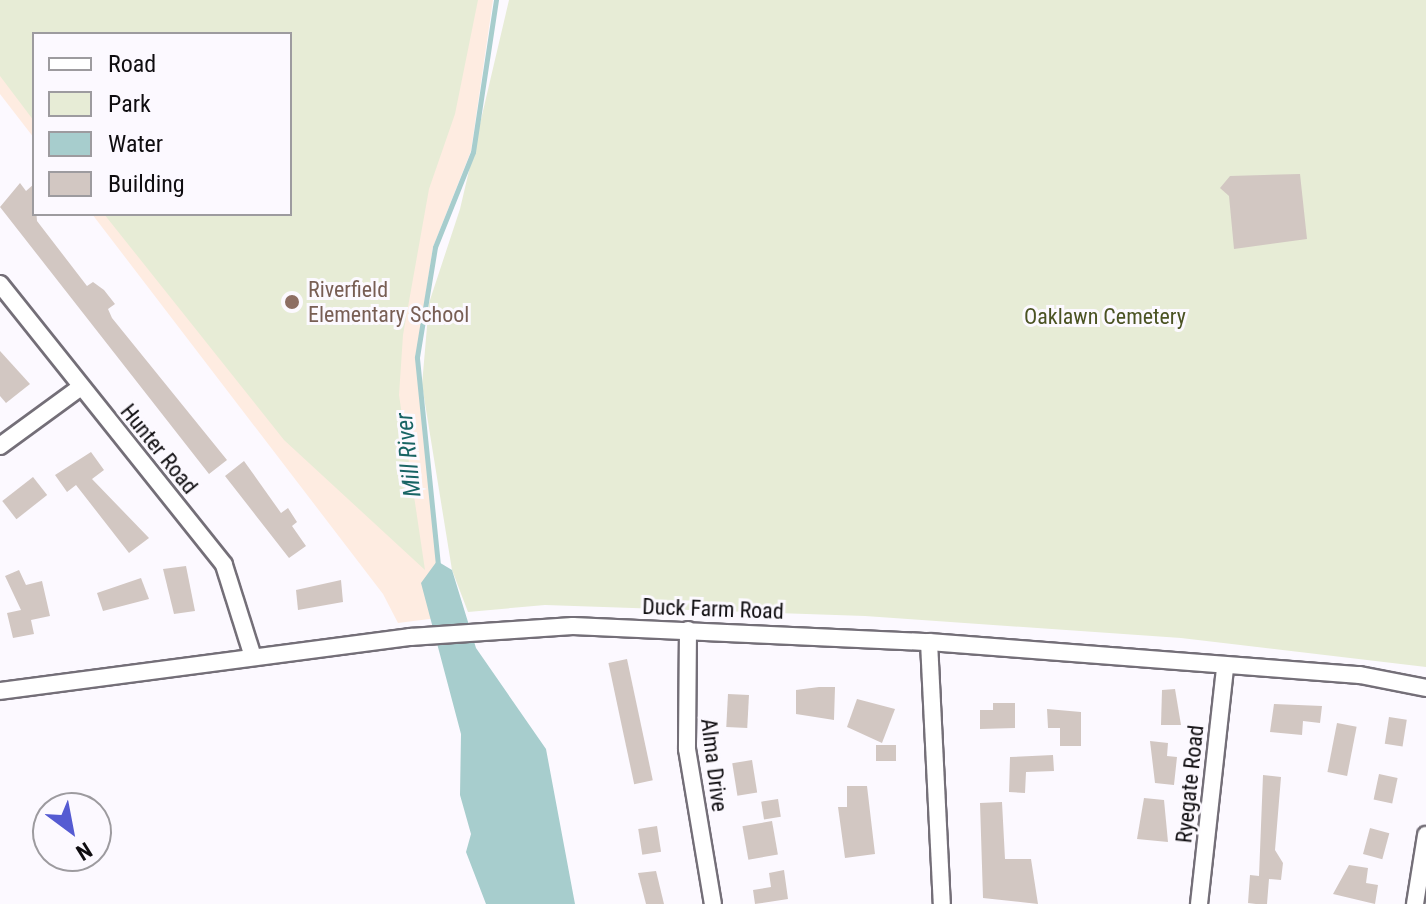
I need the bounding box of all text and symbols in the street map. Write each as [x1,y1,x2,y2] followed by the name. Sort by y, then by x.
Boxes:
[32,32,292,216] legend
[108,50,156,78] text: Road
[108,90,151,118] text: Park
[108,130,163,158] text: Water
[108,170,185,198] text: Building
[308,276,469,328] place label: Riverfield Elementary School
[283,293,301,311] marker: Riverfield Elementary School
[1024,304,1186,330] park label: Oaklawn Cemetery
[115,399,203,499] street label: Hunter Road
[390,411,428,499] water label: Mill River
[642,593,784,625] street label: Duck Farm Road
[695,717,733,813] street label: Alma Drive
[1171,724,1209,844] street label: Ryegate Road
[32,792,112,872] north arrow
[72,837,96,865] text: N

